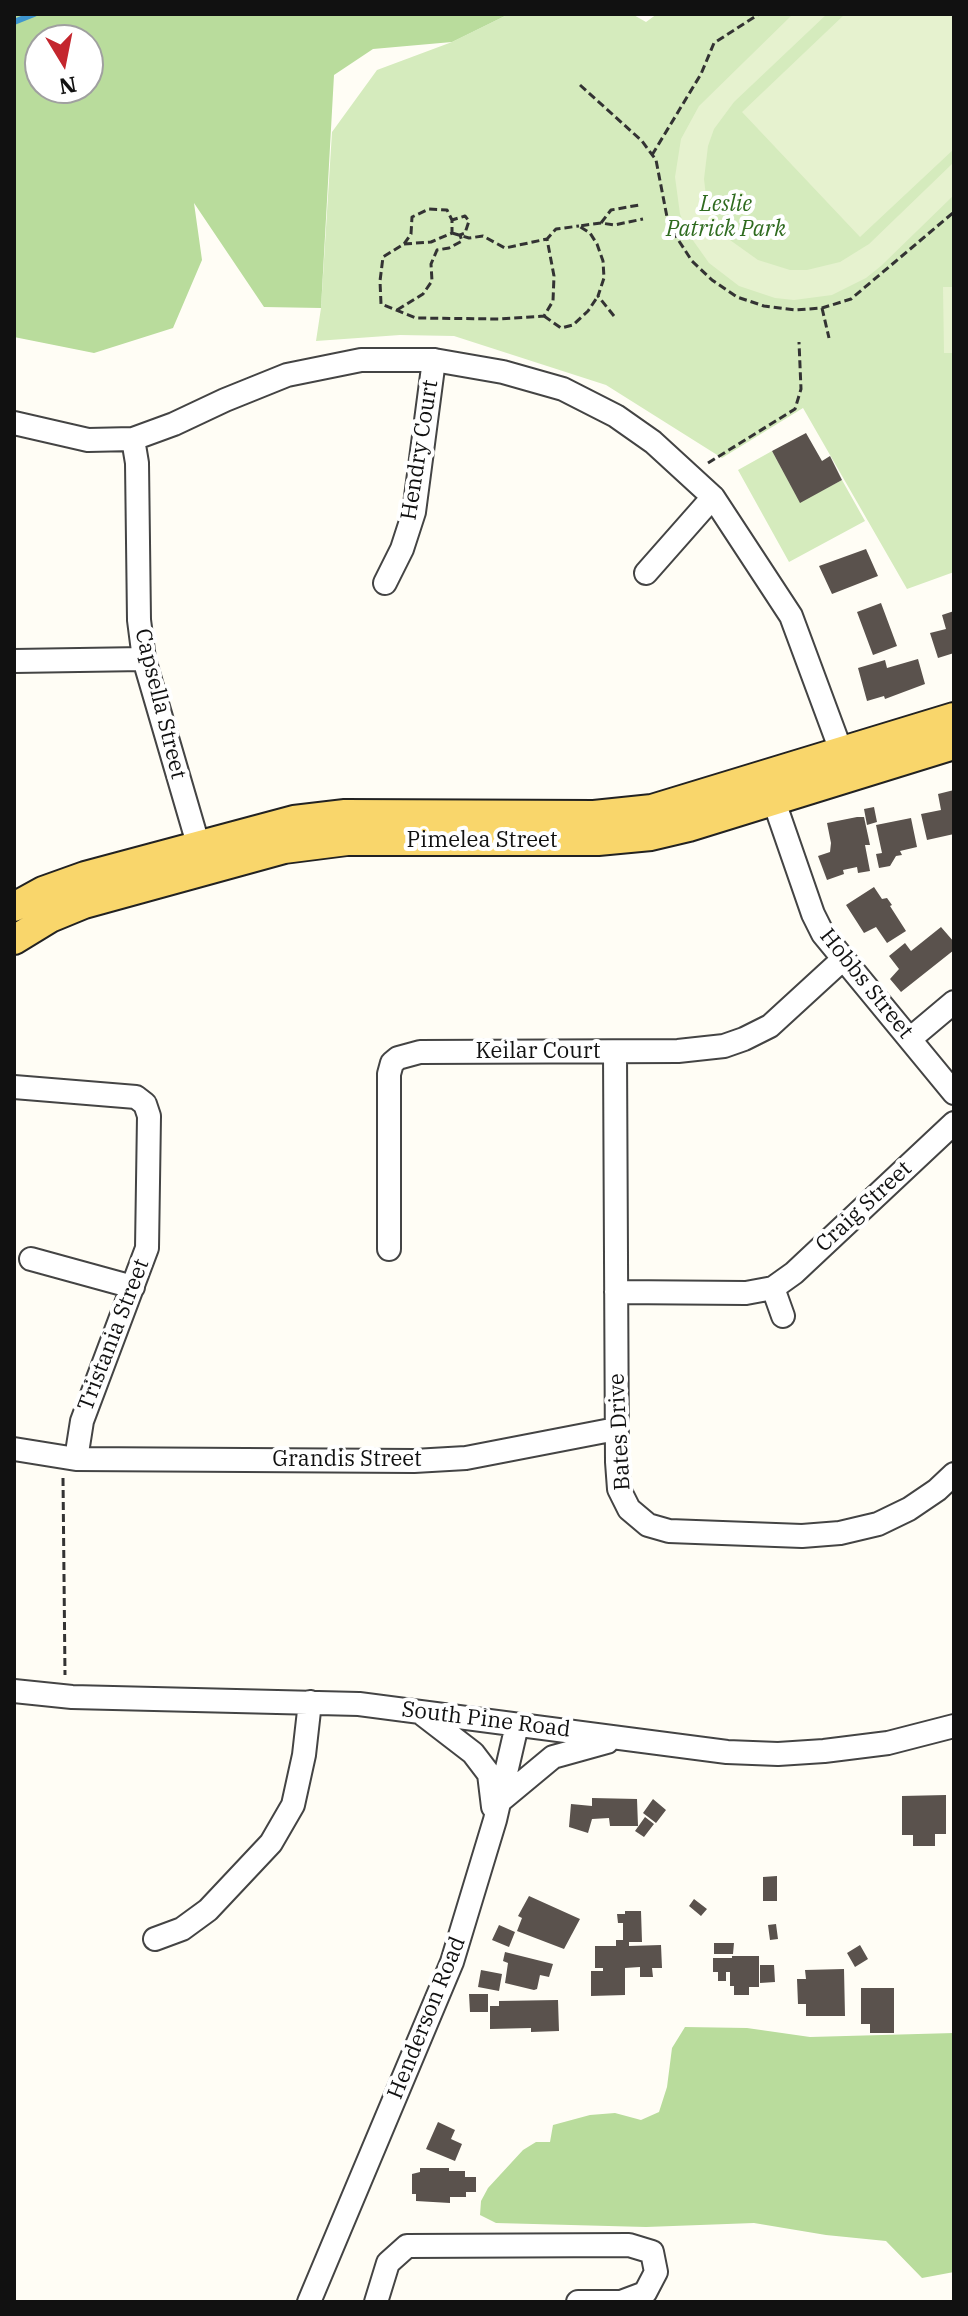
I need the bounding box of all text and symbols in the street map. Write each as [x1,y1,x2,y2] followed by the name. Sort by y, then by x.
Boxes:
[24,24,104,104] north arrow
[57,70,79,102] text: N
[666,192,786,244] park label: Leslie Patrick Park
[396,378,444,522] street label: Hendry Court
[129,626,191,782] street label: Capsella Street
[407,828,557,854] street label: Pimelea Street
[814,924,918,1044] street label: Hobbs Street
[475,1039,601,1065] street label: Keilar Court
[811,1156,917,1258] street label: Craig Street
[73,1255,155,1415] street label: Tristania Street
[604,1373,636,1491] street label: Bates Drive
[272,1447,422,1473] street label: Grandis Street
[400,1697,572,1743] street label: South Pine Road
[382,1933,472,2103] street label: Henderson Road

